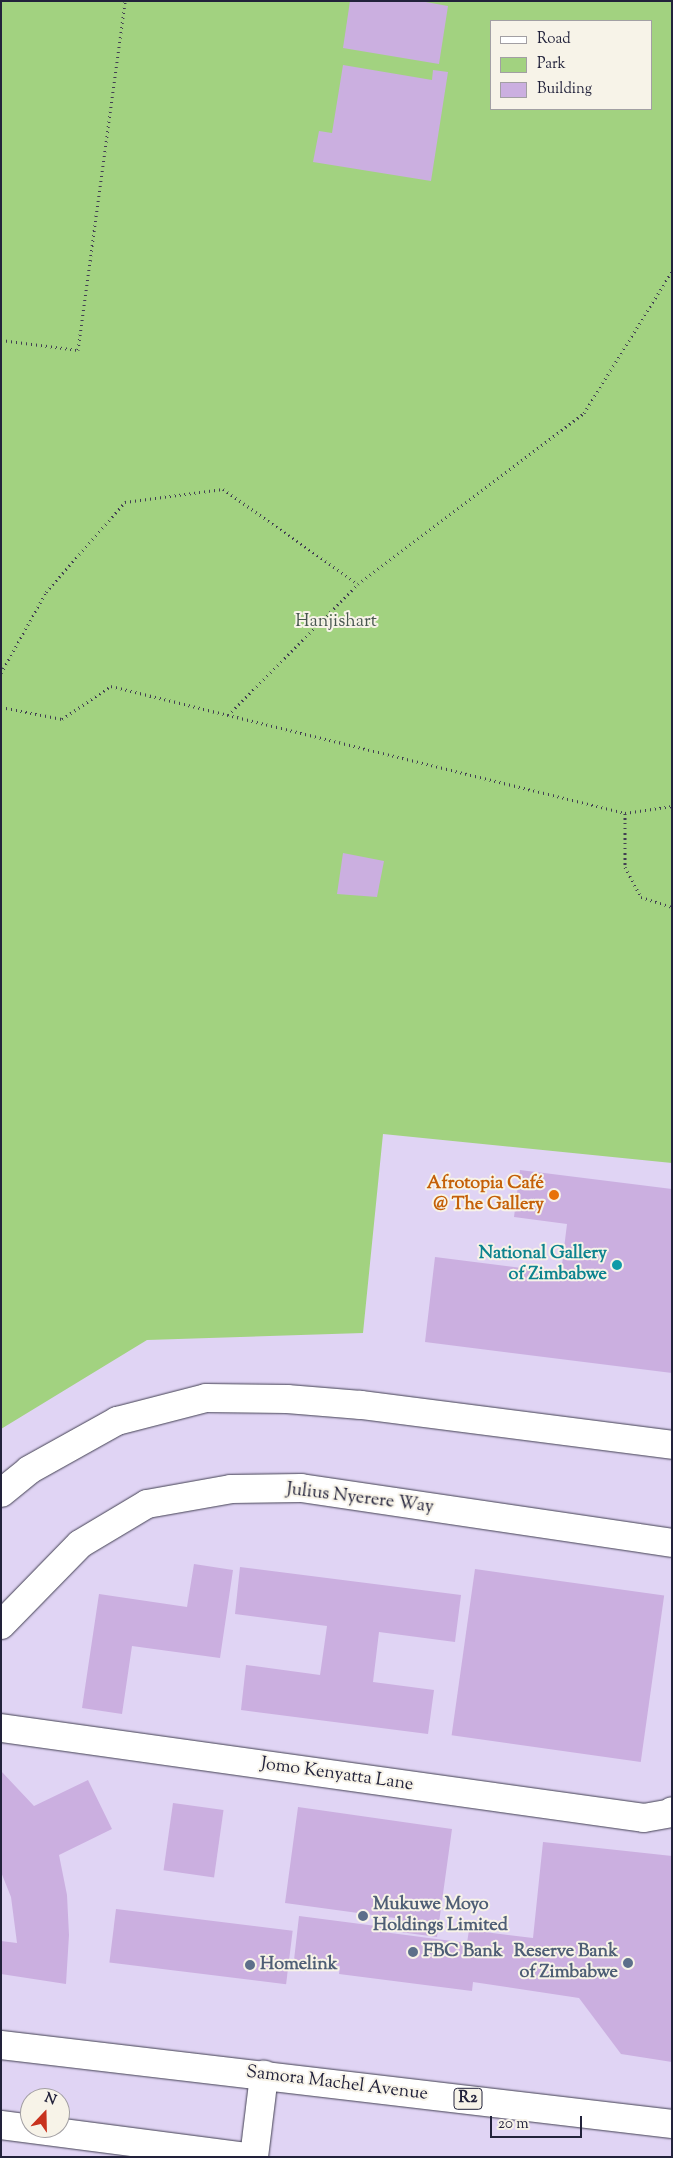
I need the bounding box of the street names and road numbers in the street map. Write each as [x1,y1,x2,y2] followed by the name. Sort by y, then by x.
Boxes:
[285,1479,435,1519] street label: Julius Nyerere Way
[259,1754,415,1796] street label: Jomo Kenyatta Lane
[245,2062,429,2106] street label: Samora Machel Avenue
[453,2086,483,2112] road number: R2

